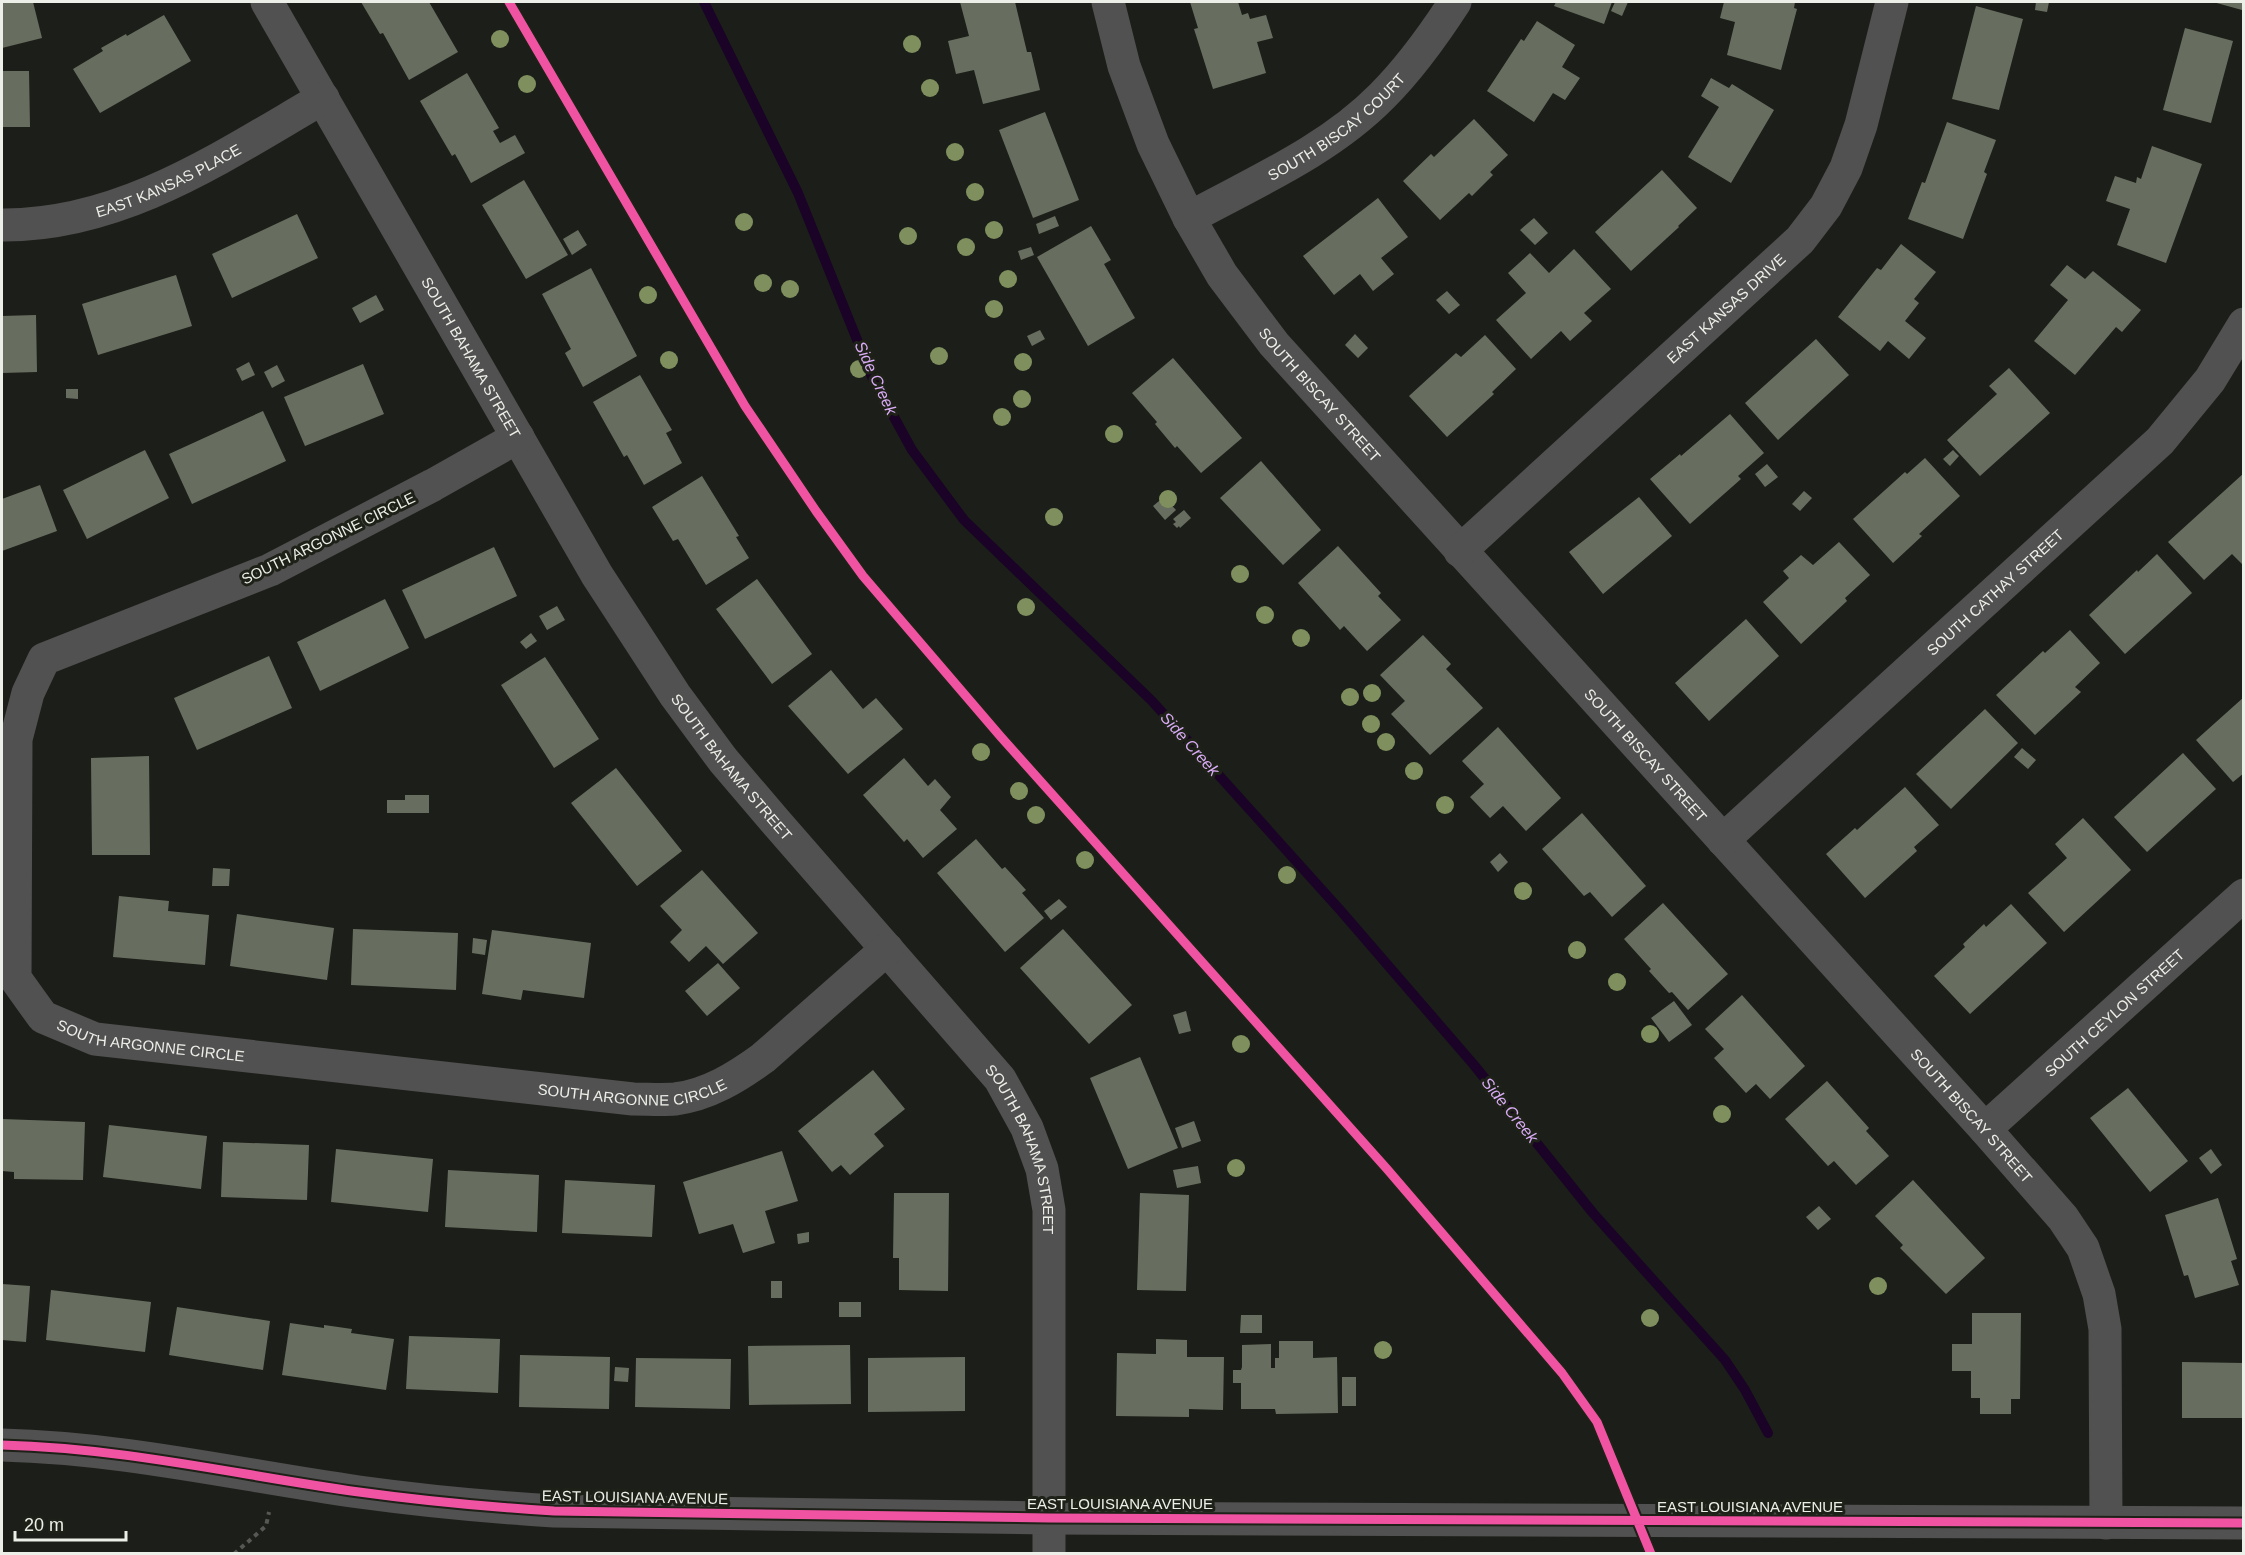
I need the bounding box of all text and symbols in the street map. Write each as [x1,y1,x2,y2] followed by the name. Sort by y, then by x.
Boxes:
[1265,69,1408,183] street label: SOUTH BISCAY COURT
[94,140,243,220] street label: EAST KANSAS PLACE
[1663,250,1788,366] street label: EAST KANSAS DRIVE
[419,274,525,441] street label: SOUTH BAHAMA STREET
[1256,324,1384,465] street label: SOUTH BISCAY STREET
[852,339,901,418] water label: Side Creek
[238,489,418,587] street label: SOUTH ARGONNE CIRCLE
[1923,525,2066,658] street label: SOUTH CATHAY STREET
[1581,685,1711,825] street label: SOUTH BISCAY STREET
[668,690,796,843] street label: SOUTH BAHAMA STREET
[1157,709,1223,780] water label: Side Creek
[2041,945,2187,1080] street label: SOUTH CEYLON STREET
[54,1015,246,1064] street label: SOUTH ARGONNE CIRCLE
[1908,1045,2036,1186] street label: SOUTH BISCAY STREET
[982,1061,1058,1235] street label: SOUTH BAHAMA STREET
[1478,1074,1542,1147] water label: Side Creek
[537,1075,729,1108] street label: SOUTH ARGONNE CIRCLE
[542,1487,728,1507] street label: EAST LOUISIANA AVENUE
[1027,1495,1213,1512] street label: EAST LOUISIANA AVENUE
[1657,1498,1843,1515] street label: EAST LOUISIANA AVENUE
[15,1504,126,1542] scale bar
[24,1515,64,1535] text: 20 m

